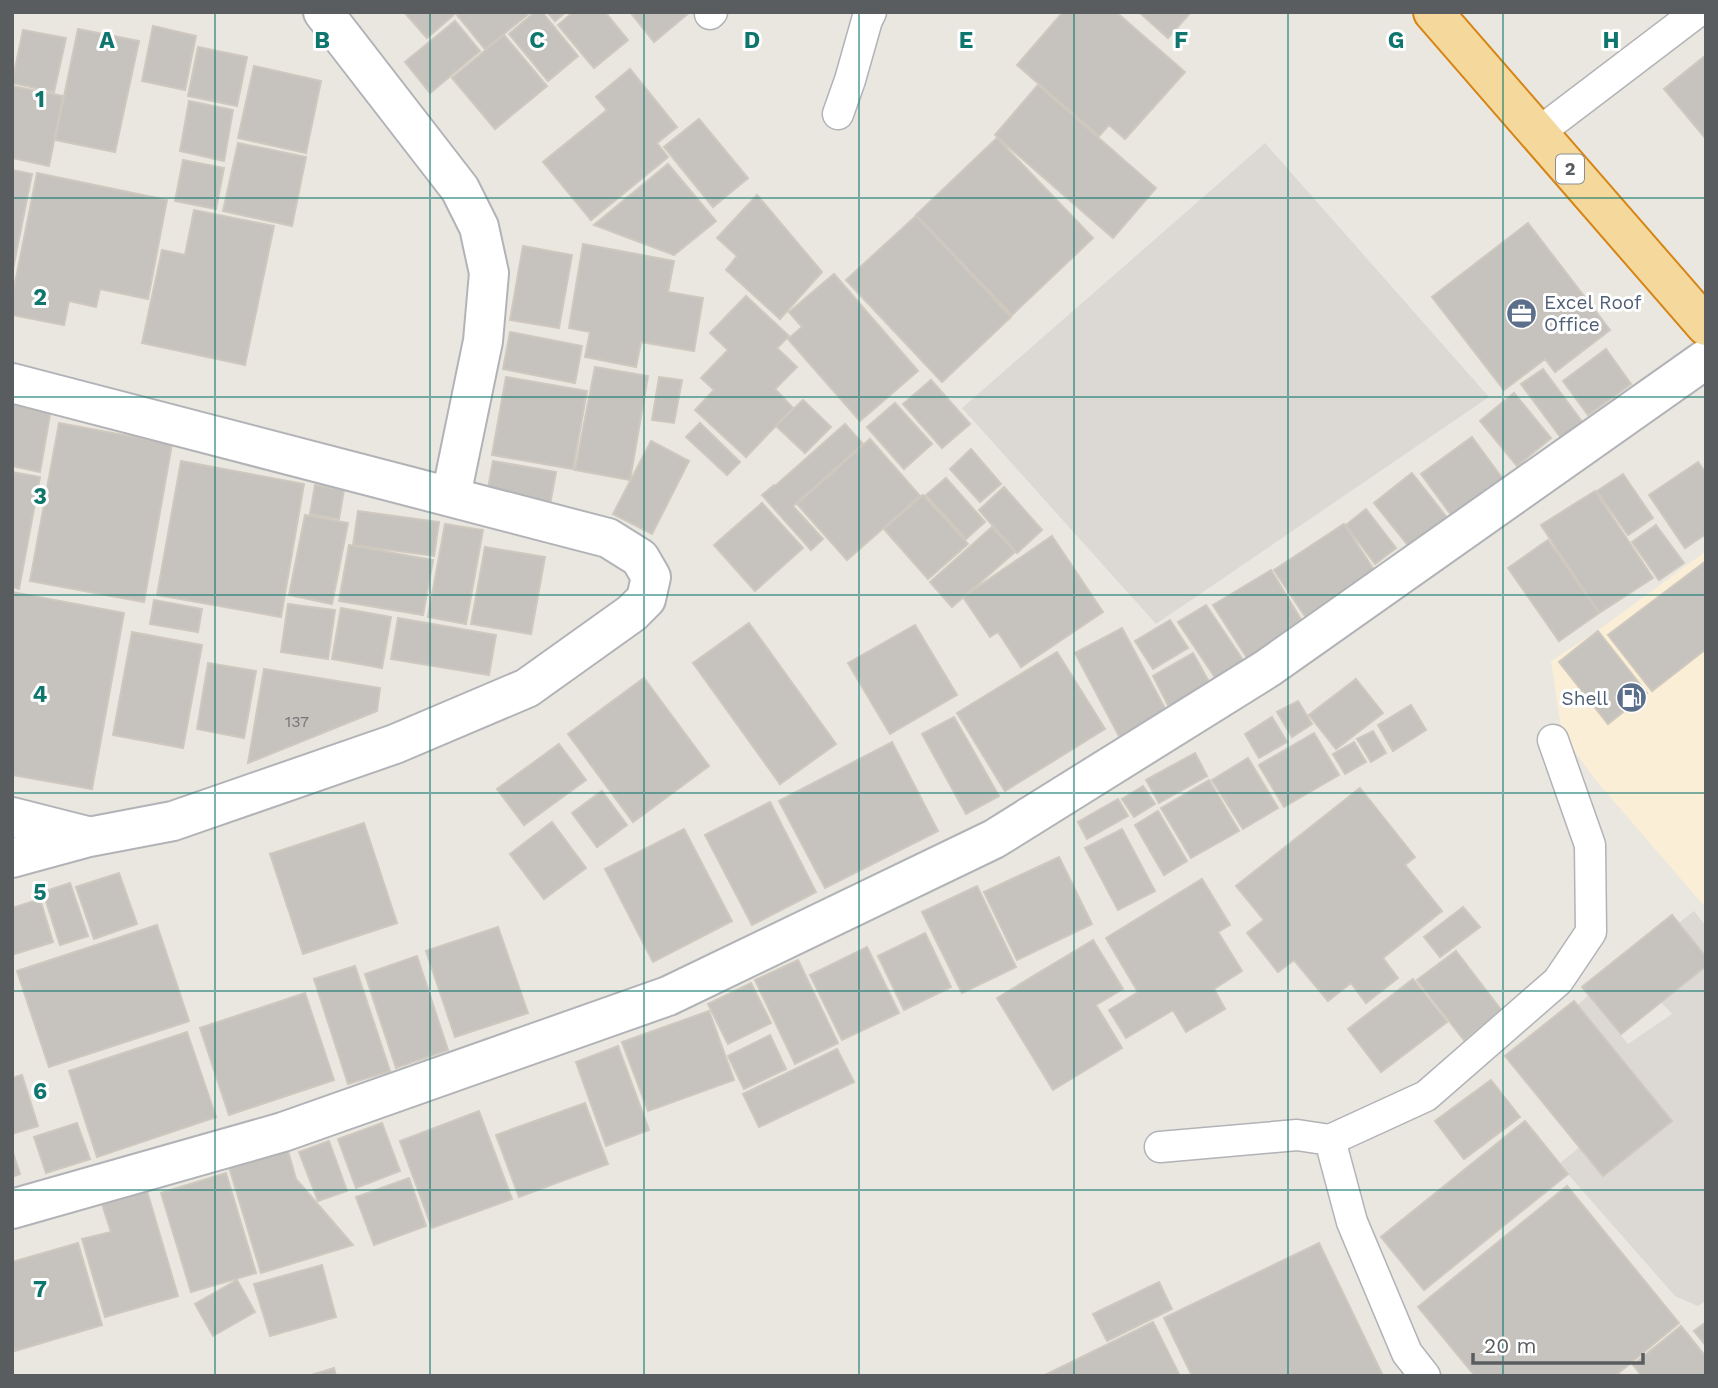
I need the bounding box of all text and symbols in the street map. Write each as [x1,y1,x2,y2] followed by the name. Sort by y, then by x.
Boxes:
[99,27,115,54] text: A
[314,27,330,54] text: B
[529,27,545,54] text: C
[744,27,760,54] text: D
[959,27,973,54] text: E
[1174,27,1188,54] text: F
[1388,27,1404,54] text: G
[1602,27,1620,54] text: H
[35,86,45,113] text: 1
[1556,154,1584,184] road number: 2
[33,284,47,311] text: 2
[1544,291,1642,336] place label: Excel Roof Office
[1504,296,1538,330] office icon: Excel Roof Office
[33,483,47,510] text: 3
[33,681,48,708] text: 4
[1614,681,1648,715] fuel station icon: Shell
[1561,687,1608,710] place label: Shell
[285,712,309,731] house number: 137
[33,879,47,906] text: 5
[33,1078,47,1105] text: 6
[33,1276,47,1303] text: 7
[1473,1322,1643,1366] scale bar
[1484,1333,1536,1358] text: 20 m

